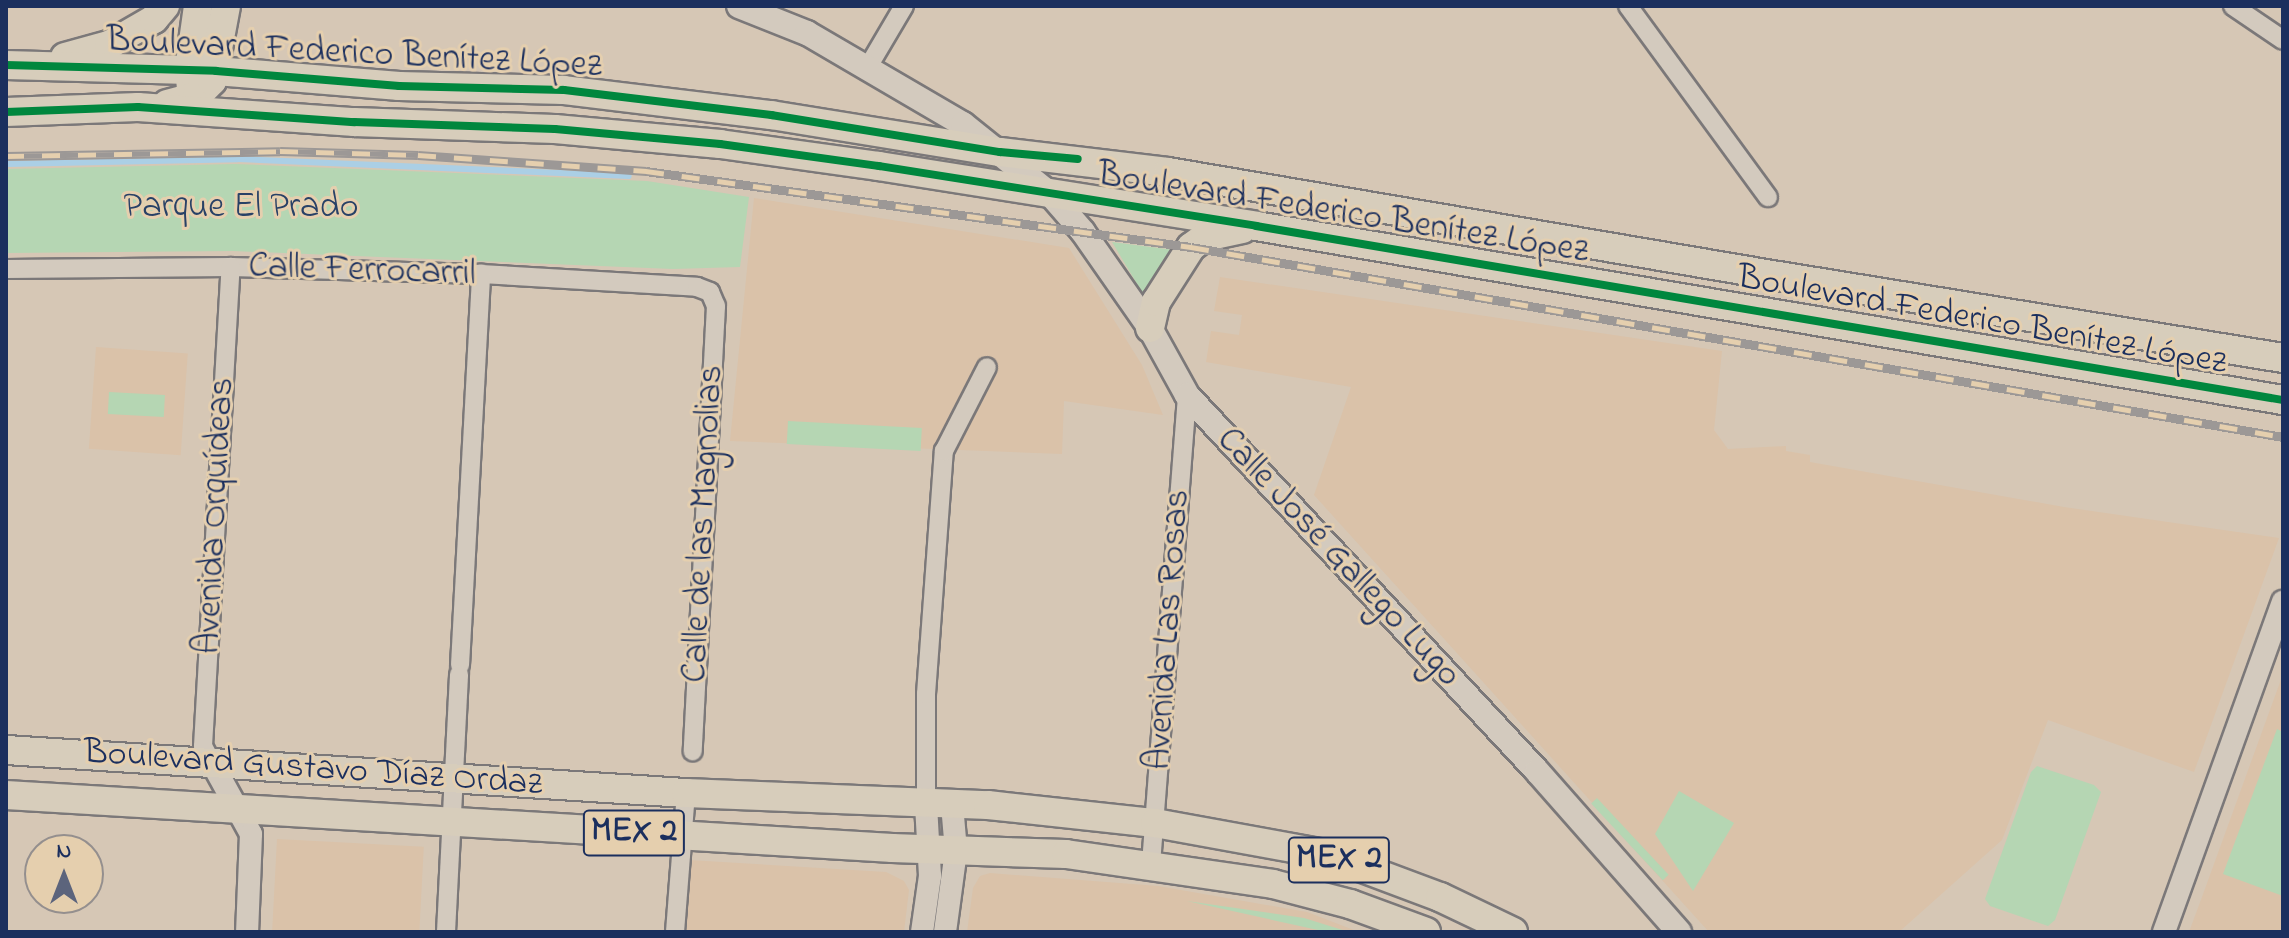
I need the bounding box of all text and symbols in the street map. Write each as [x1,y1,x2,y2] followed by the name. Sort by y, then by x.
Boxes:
[105,19,603,89] street label: Boulevard Federico Benítez López
[1095,154,1591,274] street label: Boulevard Federico Benítez López
[124,186,358,230] park label: Parque El Prado
[248,245,476,297] street label: Calle Ferrocarril
[1734,257,2230,385] street label: Boulevard Federico Benítez López
[674,364,734,684] street label: Calle de las Magnolias
[187,377,245,655] street label: Avenida Orquídeas
[1207,419,1469,697] street label: Calle José Gallego Lugo
[1138,488,1200,772] street label: Avenida Las Rosas
[82,731,544,807] street label: Boulevard Gustavo Díaz Ordaz
[582,803,686,863] road number: MEX 2
[1287,830,1391,890] road number: MEX 2
[24,834,104,914] north arrow
[57,836,71,868] text: N

